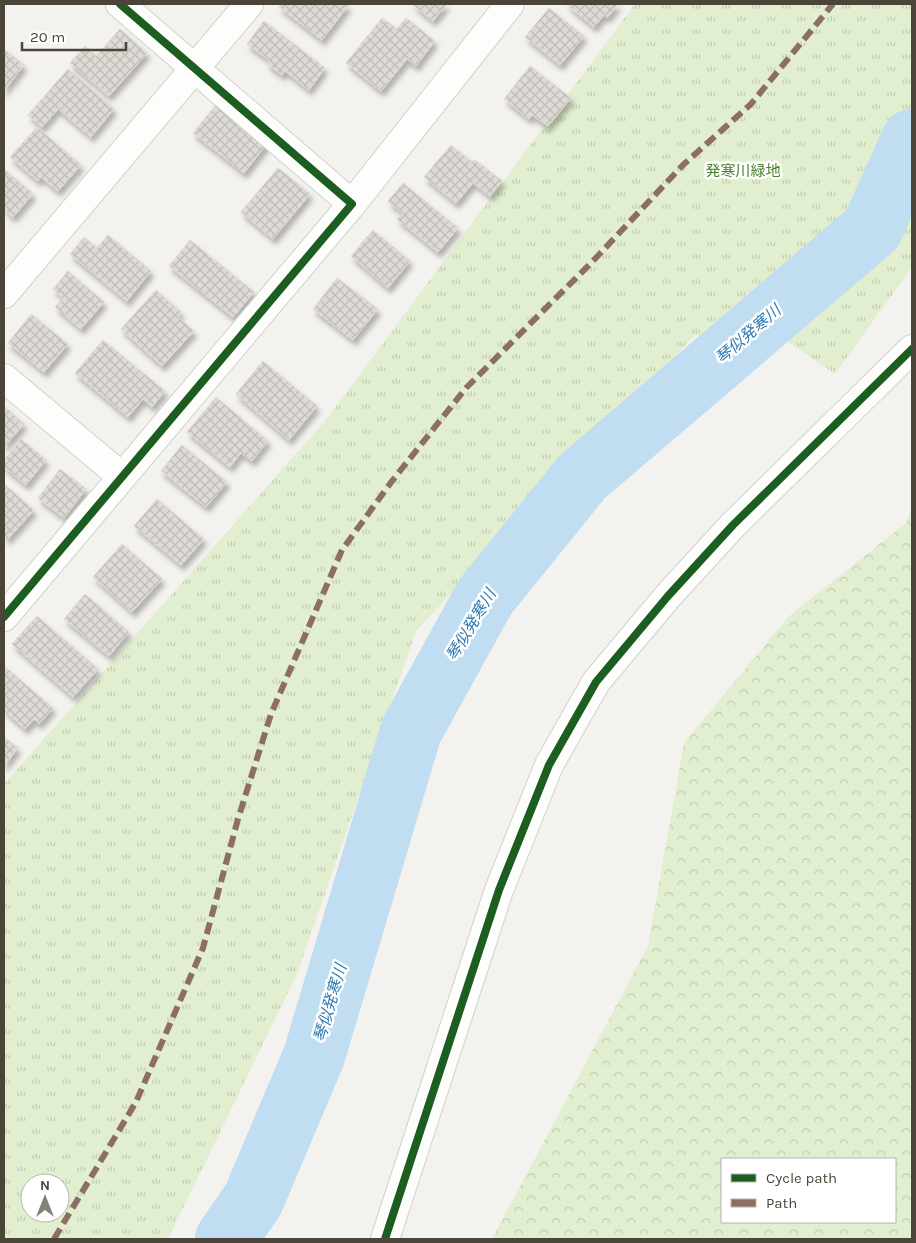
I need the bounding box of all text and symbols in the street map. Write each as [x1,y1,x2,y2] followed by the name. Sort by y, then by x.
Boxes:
[22,20,126,52] scale bar
[30,28,65,46] text: 20 m
[705,162,781,180] park label: 発寒川緑地
[712,299,786,367] water label: 琴似発寒川
[442,584,501,664] water label: 琴似発寒川
[310,960,351,1044] water label: 琴似発寒川
[721,1158,896,1223] legend
[766,1169,837,1187] text: Cycle path
[20,1173,70,1223] north arrow
[40,1177,50,1194] text: N
[766,1194,797,1212] text: Path

